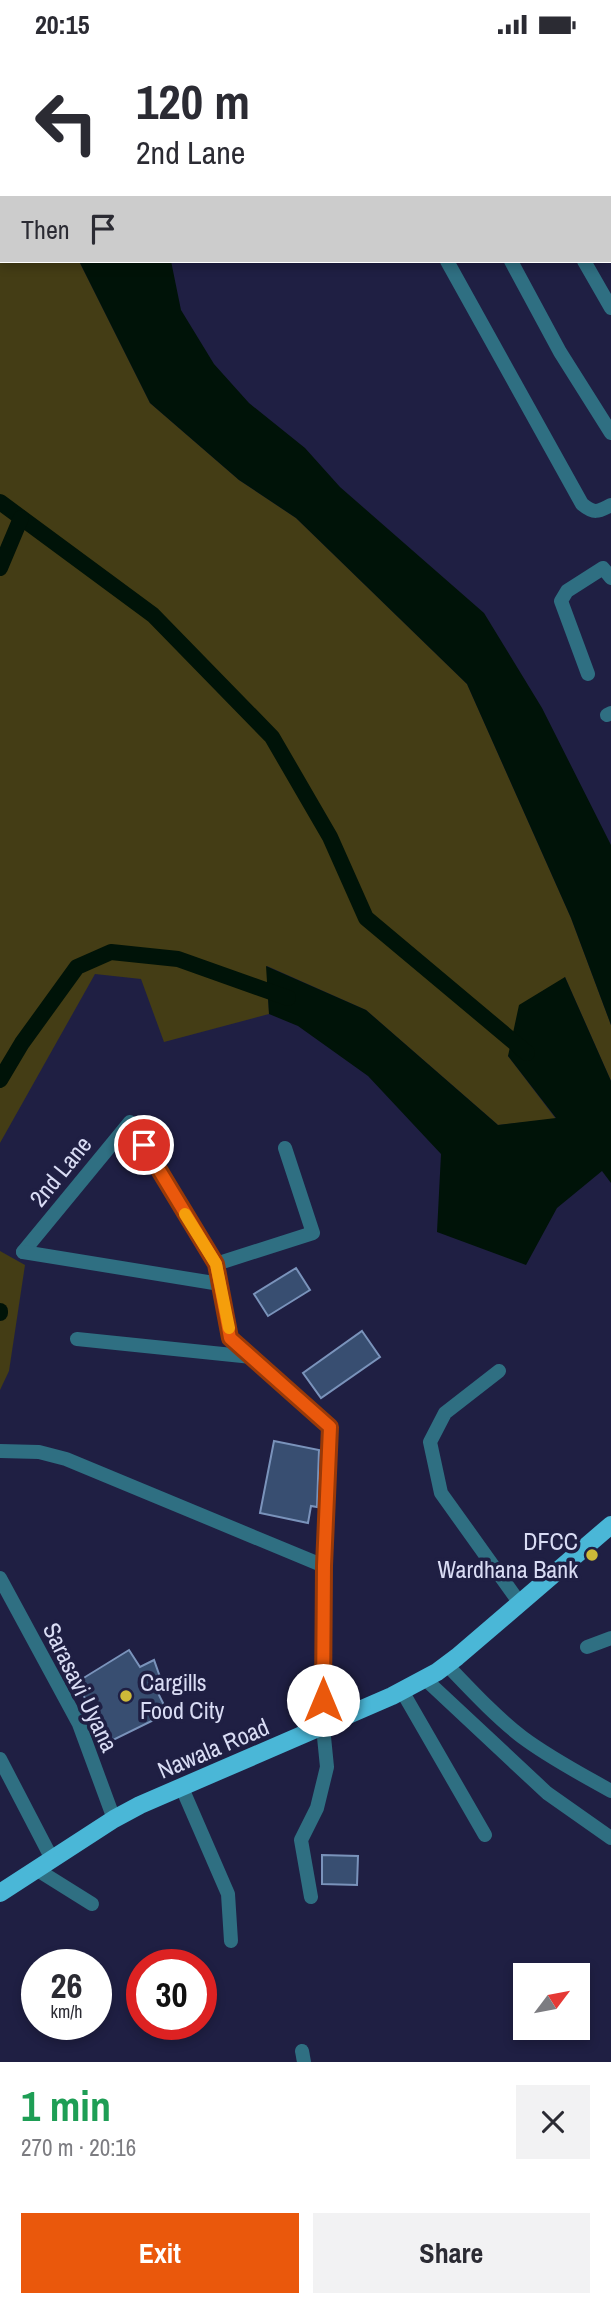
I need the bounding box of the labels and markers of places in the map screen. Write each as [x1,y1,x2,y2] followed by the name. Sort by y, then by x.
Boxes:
[114,1115,174,1175] pin
[438,1525,578,1585] place label: DFCC Wardhana Bank
[584,1547,600,1563] marker: DFCC Wardhana Bank
[140,1666,225,1726] place label: Cargills Food City
[118,1688,134,1704] marker: Cargills Food City

